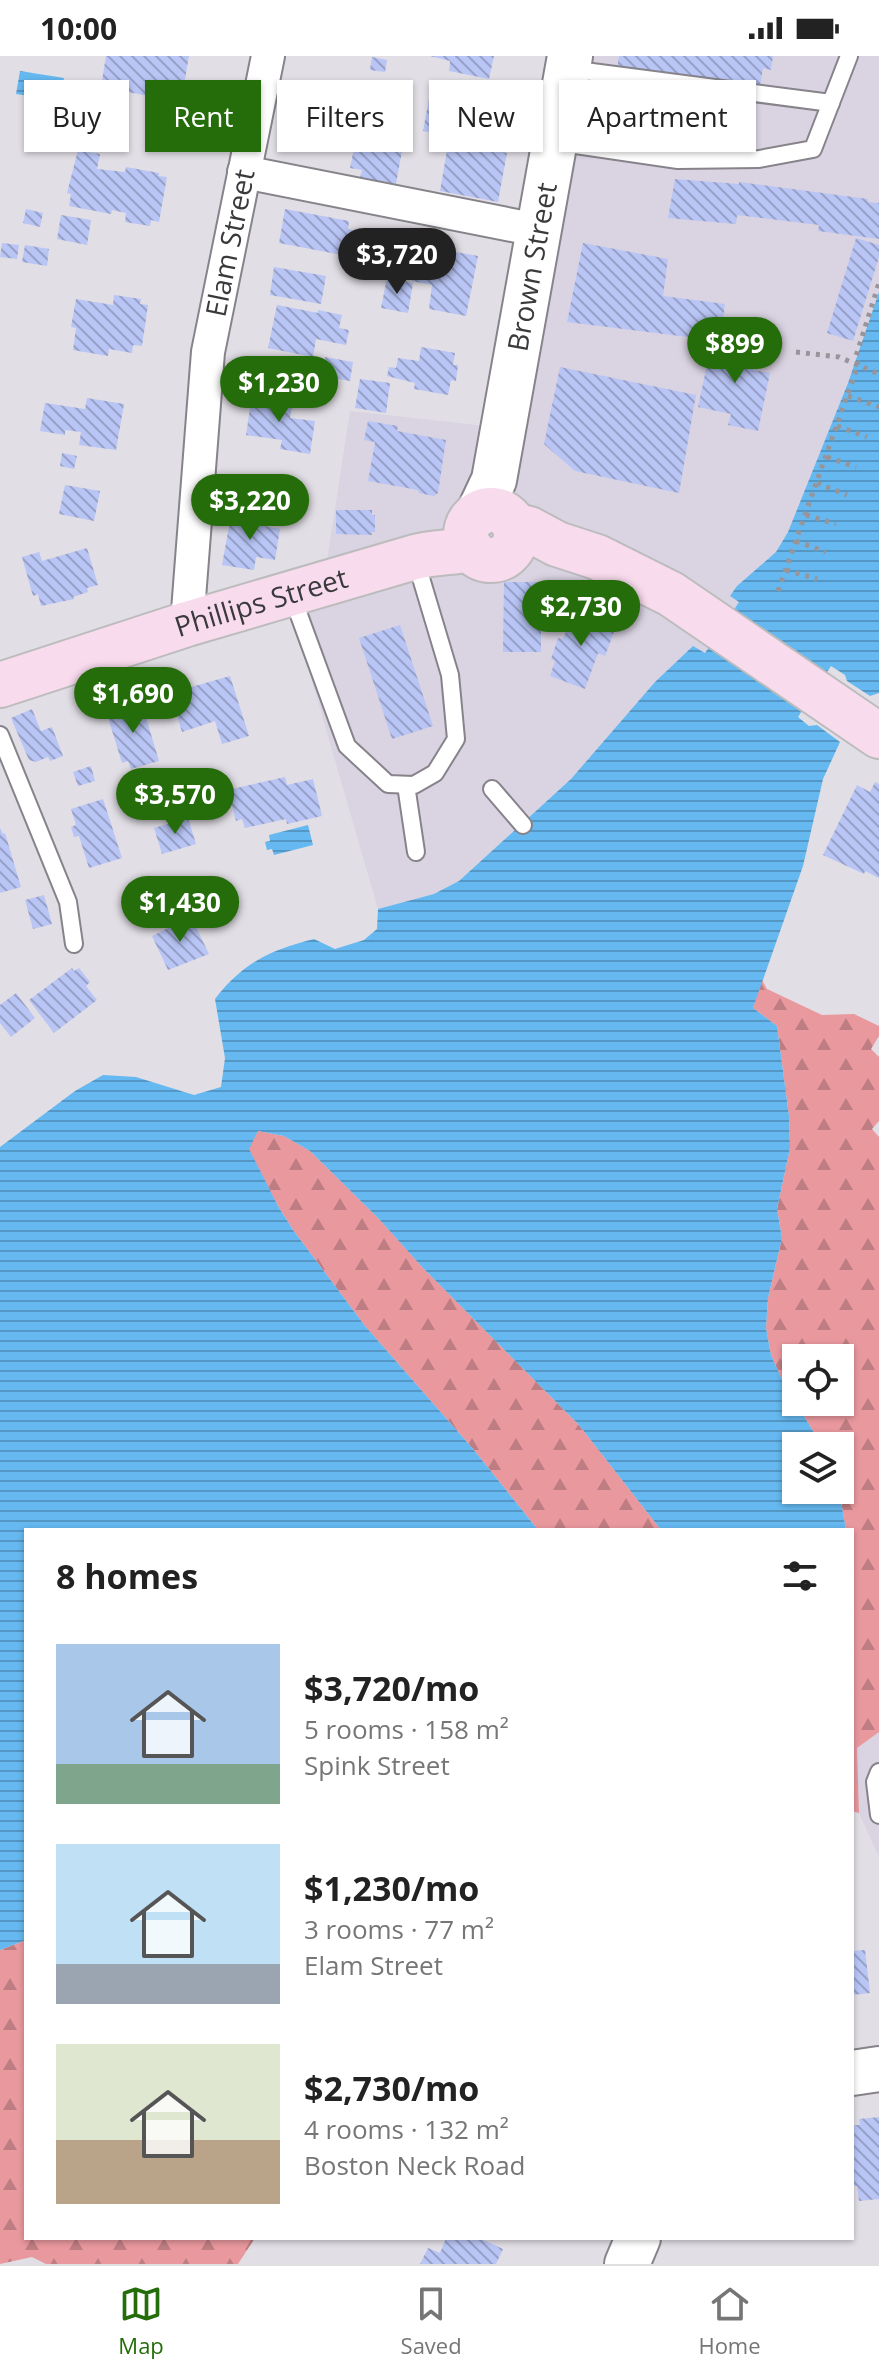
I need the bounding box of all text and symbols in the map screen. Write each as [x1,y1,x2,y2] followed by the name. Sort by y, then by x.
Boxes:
[40,8,117,49] text: 10:00
[24,80,129,152] chip: Buy
[145,80,261,152] chip: Rent
[277,80,413,152] chip: Filters
[429,80,543,152] chip: New
[559,80,756,152] chip: Apartment
[196,166,263,320] street label: Elam Street
[497,179,565,354] street label: Brown Street
[332,228,462,296] pin: $3,720
[356,236,438,272] text: $3,720
[688,317,782,385] pin: $899
[705,325,765,361] text: $899
[214,356,344,424] pin: $1,230
[238,364,320,400] text: $1,230
[185,474,315,542] pin: $3,220
[209,482,291,518] text: $3,220
[170,558,352,645] street label: Phillips Street
[516,580,646,648] pin: $2,730
[540,588,622,624] text: $2,730
[68,667,198,735] pin: $1,690
[92,675,174,711] text: $1,690
[110,768,240,836] pin: $3,570
[134,776,216,812] text: $3,570
[115,876,245,944] pin: $1,430
[139,884,221,920] text: $1,430
[782,1344,854,1504] map controls
[782,1344,854,1416] button: locate
[782,1432,854,1504] button: layers
[56,1553,198,1599] text: 8 homes
[778,1554,822,1598] icon: filters
[304,1665,479,1711] text: $3,720/mo
[120,1676,216,1772] icon: home
[304,1711,509,1747] text: 5 rooms · 158 m²
[304,1747,450,1783] text: Spink Street
[304,1865,479,1911] text: $1,230/mo
[120,1876,216,1972] icon: home
[304,1911,494,1947] text: 3 rooms · 77 m²
[304,1947,443,1983] text: Elam Street
[304,2065,479,2111] text: $2,730/mo
[120,2076,216,2172] icon: home
[304,2111,509,2147] text: 4 rooms · 132 m²
[304,2147,526,2183] text: Boston Neck Road
[118,2282,164,2360] tab: Map
[401,2282,462,2360] tab: Saved
[698,2282,761,2360] tab: Home

